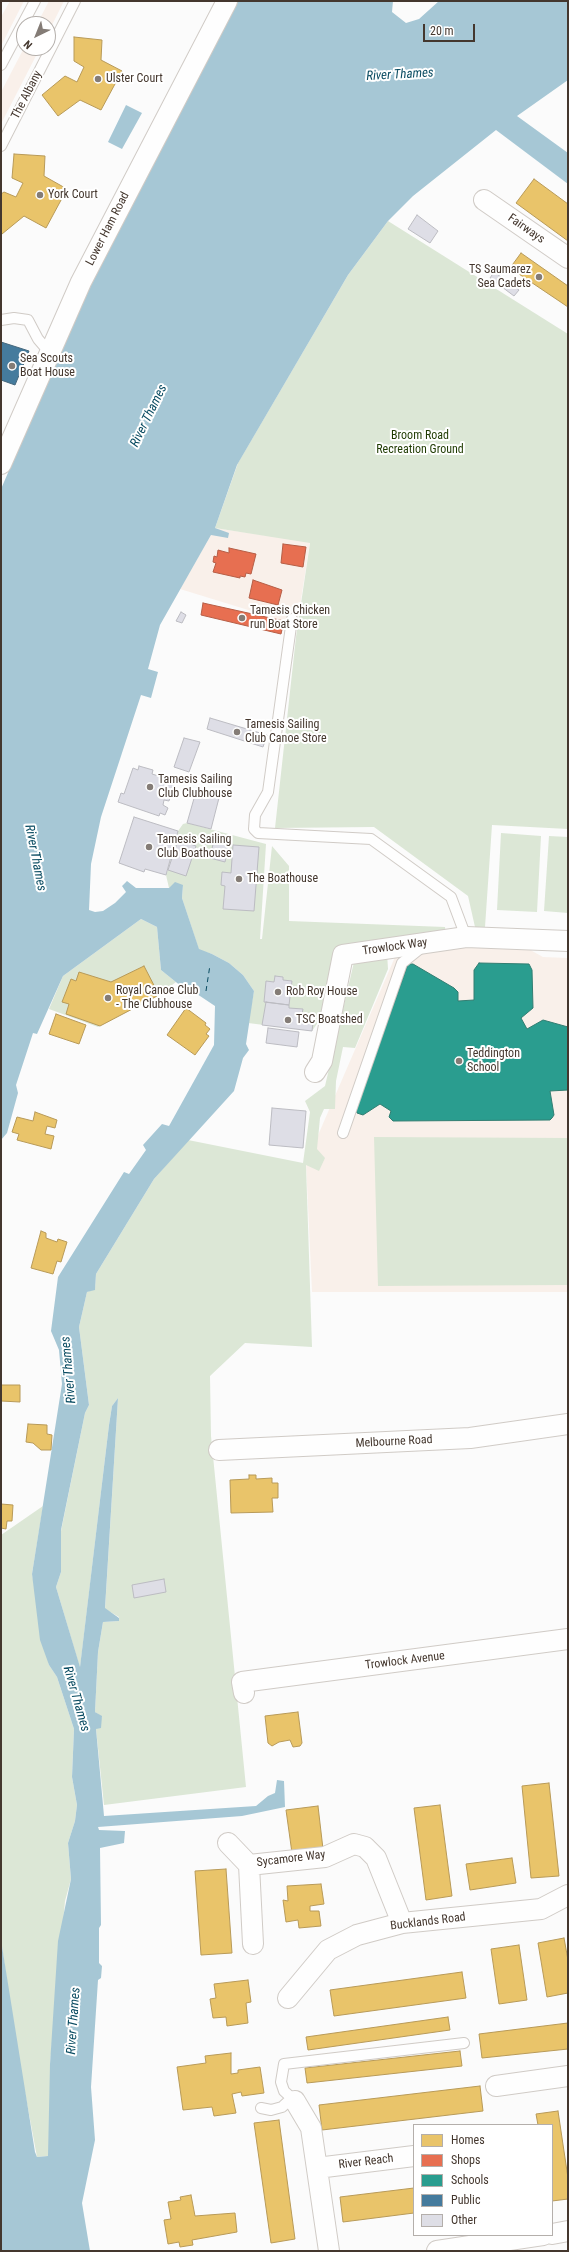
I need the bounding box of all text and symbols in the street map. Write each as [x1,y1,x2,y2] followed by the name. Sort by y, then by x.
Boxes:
[16,16,56,56] north arrow
[425,16,477,42] scale bar
[430,24,454,38] text: 20 m
[21,37,35,51] text: N
[366,65,434,85] water label: River Thames
[9,68,45,122] street label: The Albany
[106,72,163,86] place label: Ulster Court
[93,74,103,84] marker: Ulster Court
[48,188,98,202] place label: York Court
[35,190,45,200] marker: York Court
[83,190,133,268] street label: Lower Ham Road
[505,211,547,247] street label: Fairways
[469,263,531,291] place label: TS Saumarez Sea Cadets
[534,272,544,282] marker: TS Saumarez Sea Cadets
[20,352,75,380] place label: Sea Scouts Boat House
[7,361,17,371] marker: Sea Scouts Boat House
[127,382,171,450] water label: River Thames
[376,429,464,457] park label: Broom Road Recreation Ground
[250,604,330,632] place label: Tamesis Chicken run Boat Store
[237,613,247,623] marker: Tamesis Chicken run Boat Store
[245,718,327,746] place label: Tamesis Sailing Club Canoe Store
[232,727,242,737] marker: Tamesis Sailing Club Canoe Store
[158,773,232,801] place label: Tamesis Sailing Club Clubhouse
[145,782,155,792] marker: Tamesis Sailing Club Clubhouse
[21,823,49,893] water label: River Thames
[157,833,232,861] place label: Tamesis Sailing Club Boathouse
[144,842,154,852] marker: Tamesis Sailing Club Boathouse
[247,872,318,886] place label: The Boathouse
[234,874,244,884] marker: The Boathouse
[362,935,428,959] street label: Trowlock Way
[116,984,199,1012] place label: Royal Canoe Club - The Clubhouse
[286,985,357,999] place label: Rob Roy House
[273,987,283,997] marker: Rob Roy House
[103,993,113,1003] marker: Royal Canoe Club - The Clubhouse
[296,1013,363,1027] place label: TSC Boatshed
[283,1015,293,1025] marker: TSC Boatshed
[467,1047,520,1075] place label: Teddington School
[454,1056,464,1066] marker: Teddington School
[58,1336,80,1404] water label: River Thames
[355,1433,433,1451] street label: Melbourne Road
[364,1649,446,1673] street label: Trowlock Avenue
[59,1664,93,1734] water label: River Thames
[256,1848,326,1870] street label: Sycamore Way
[389,1910,467,1934] street label: Bucklands Road
[64,1987,84,2055] water label: River Thames
[413,2124,553,2236] legend
[451,2133,485,2147] text: Homes
[338,2151,394,2173] street label: River Reach
[451,2153,480,2167] text: Shops
[451,2173,489,2187] text: Schools
[451,2193,480,2207] text: Public
[451,2213,477,2227] text: Other

